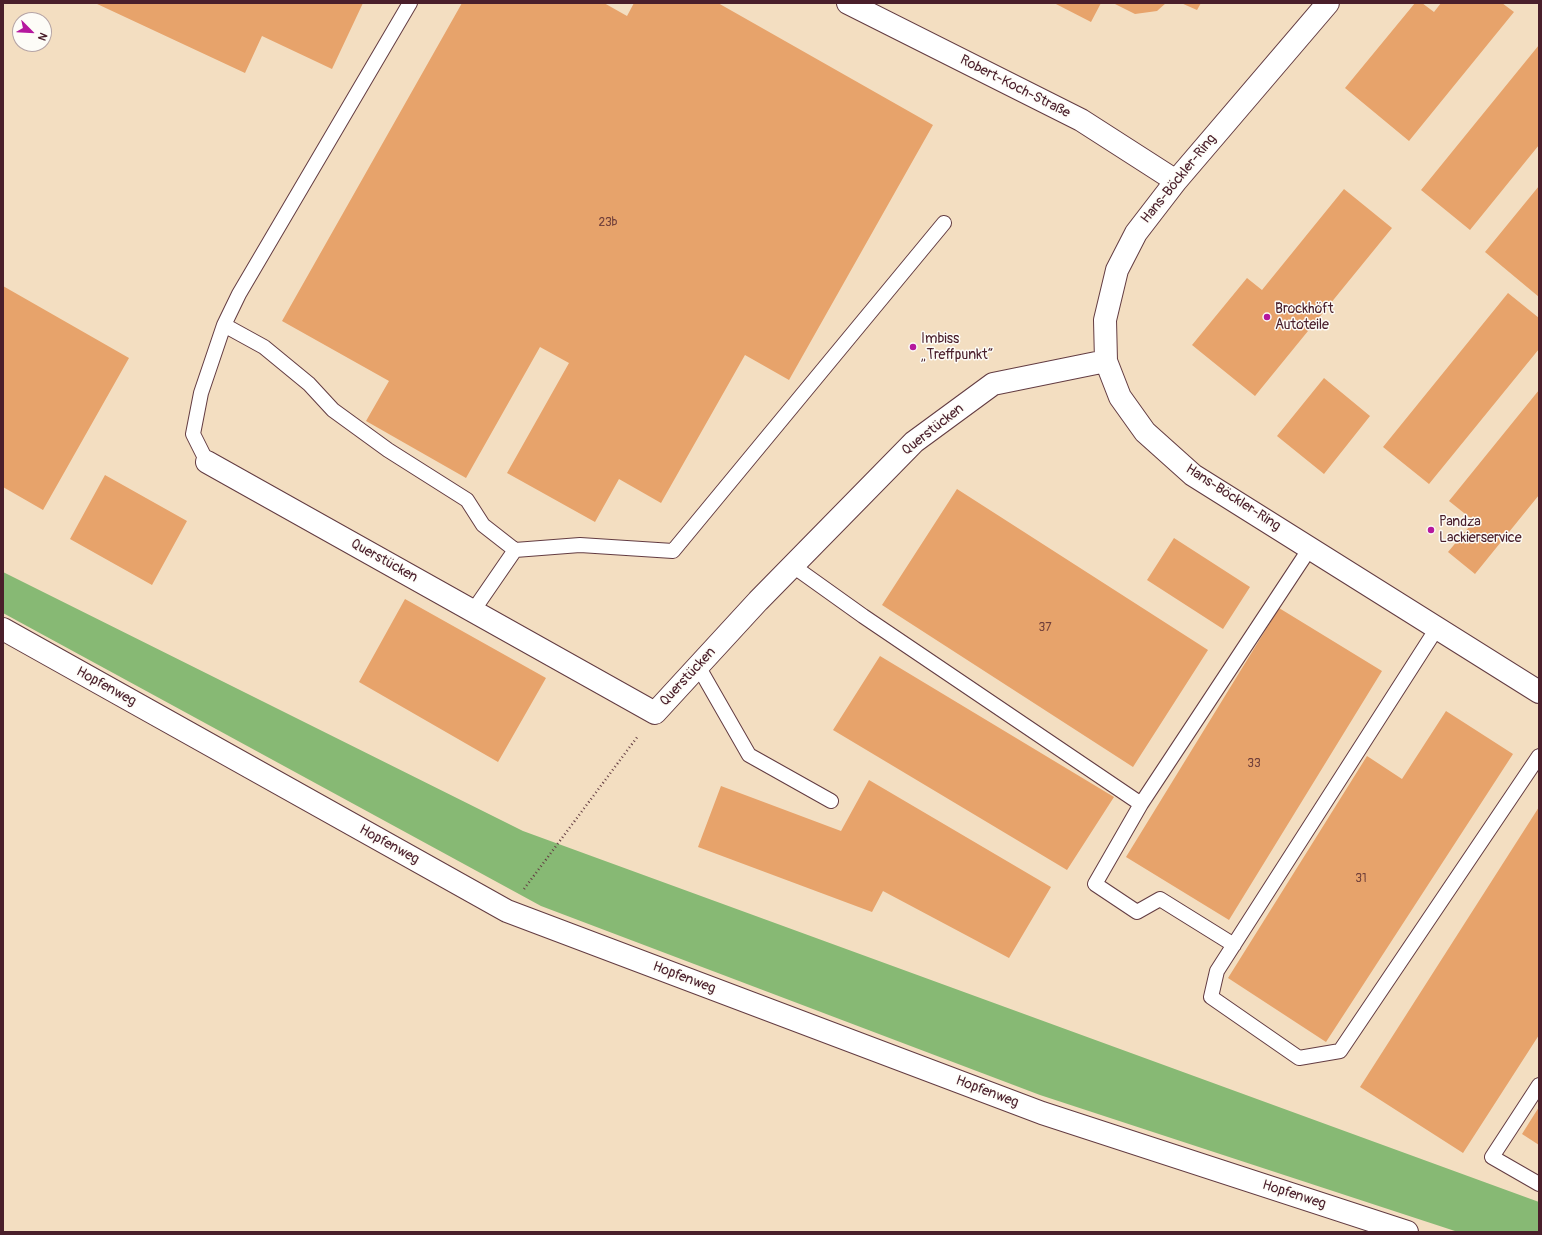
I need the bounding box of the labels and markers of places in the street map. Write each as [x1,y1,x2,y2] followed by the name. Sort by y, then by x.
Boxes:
[1275,301,1334,334] place label: Brockhöft Autoteile
[1262,312,1272,322] marker: Brockhöft Autoteile
[921,331,993,364] place label: Imbiss „Treffpunkt“
[908,342,918,352] marker: Imbiss „Treffpunkt“
[1439,514,1522,546] place label: Pandza Lackierservice
[1426,525,1436,535] marker: Pandza Lackierservice

